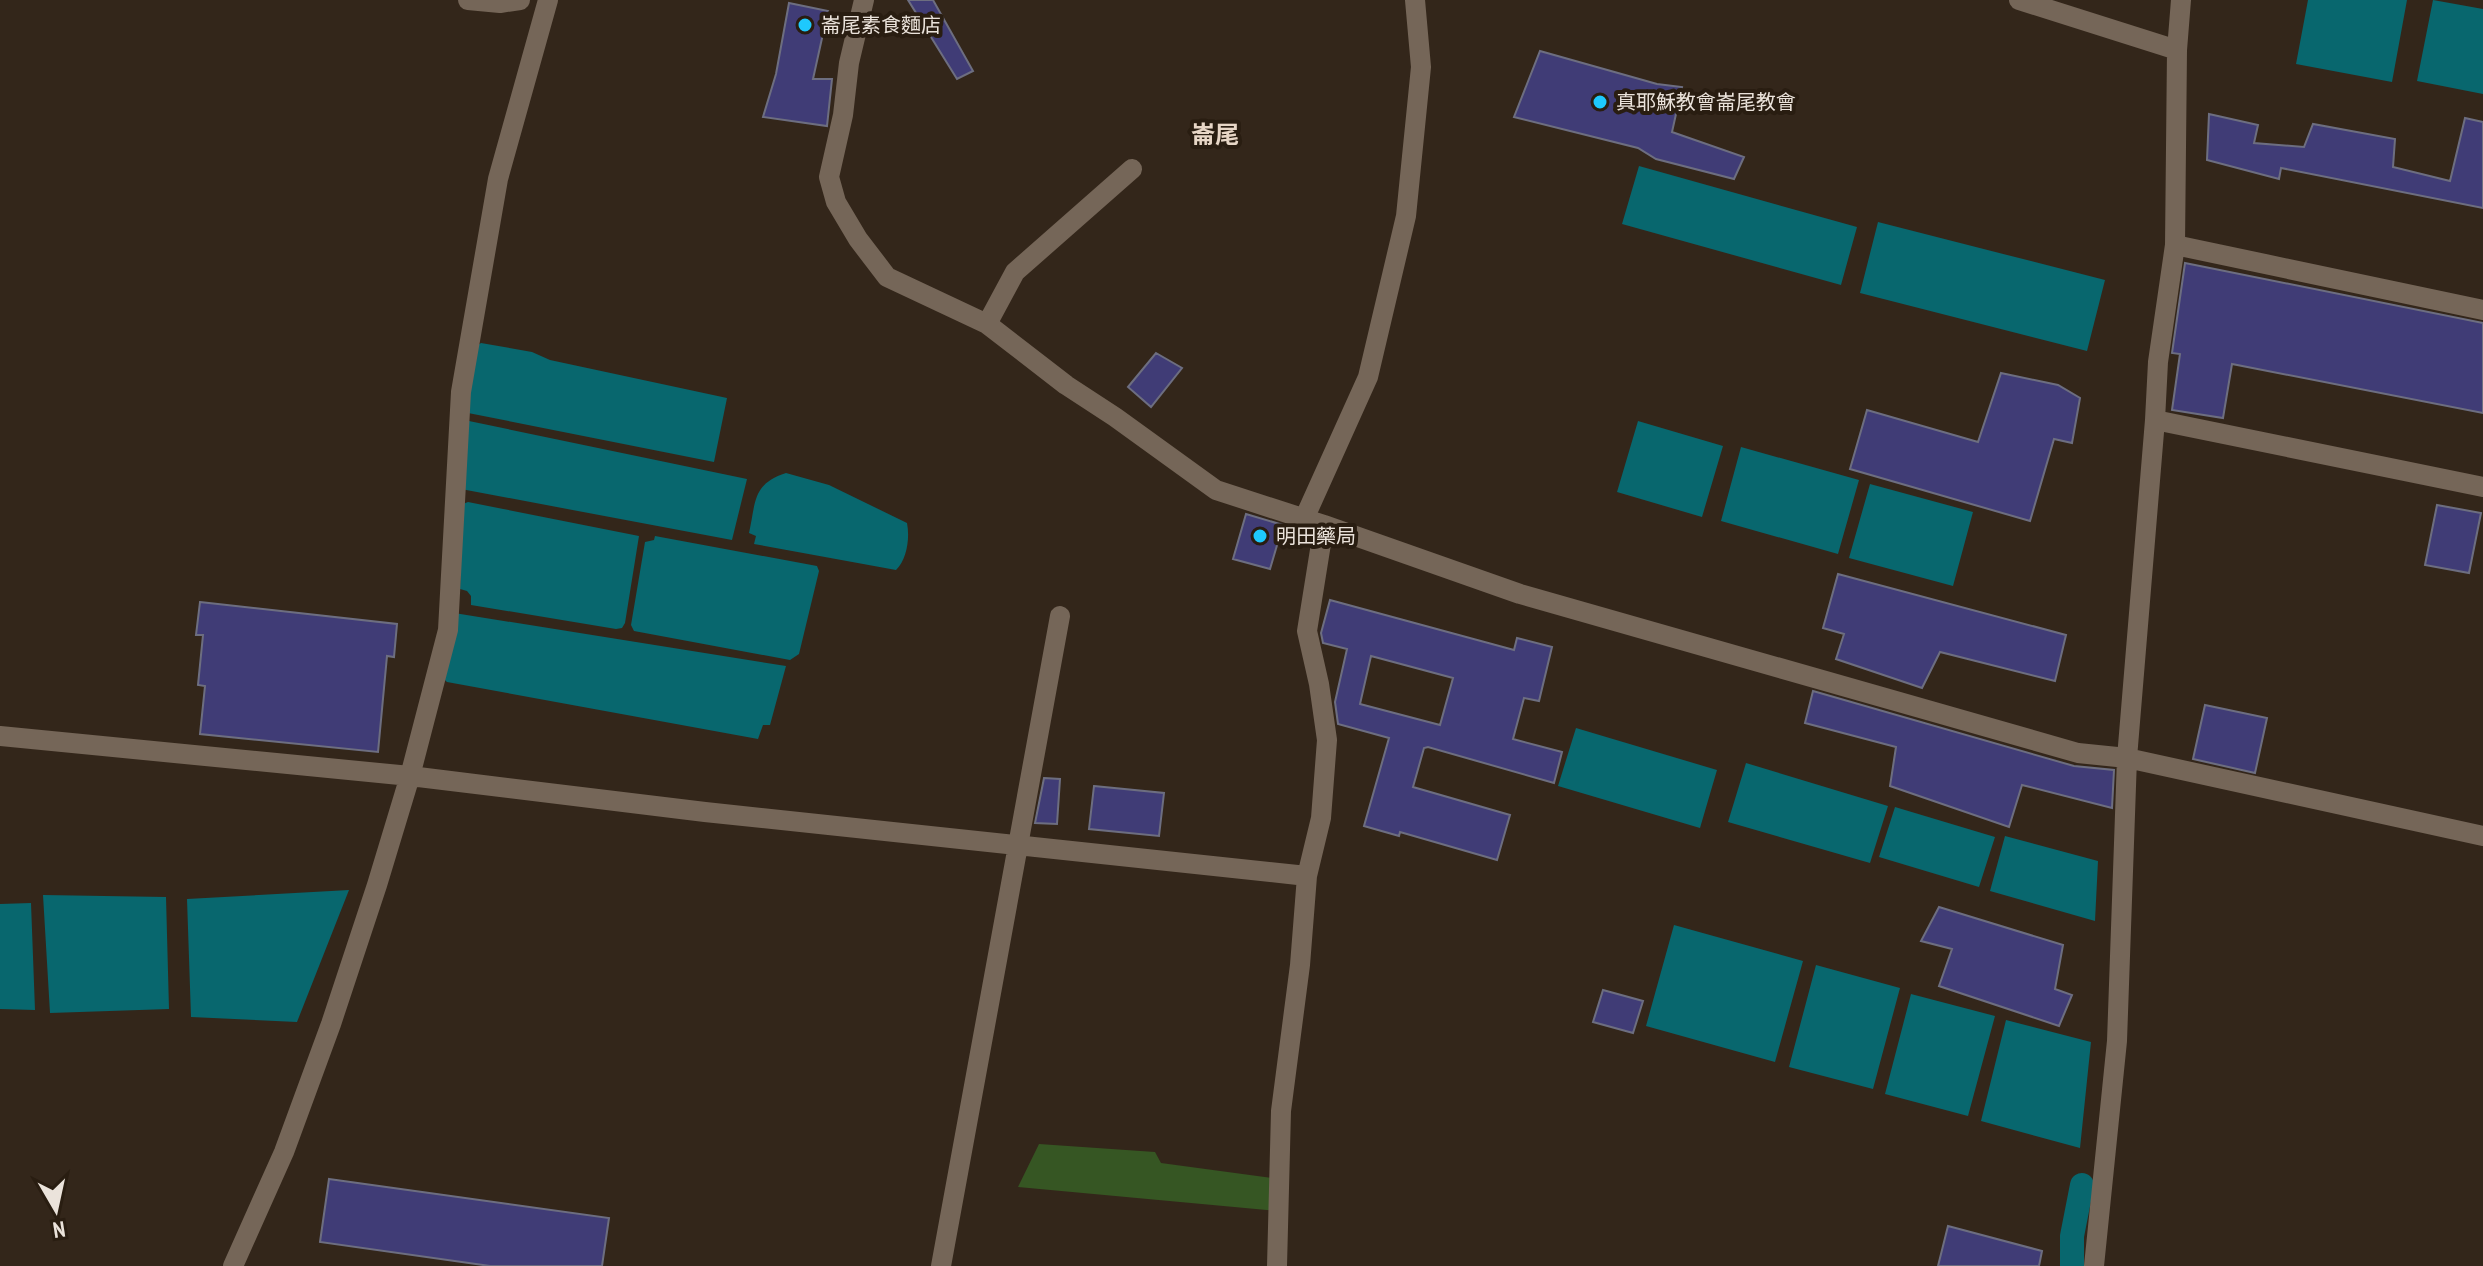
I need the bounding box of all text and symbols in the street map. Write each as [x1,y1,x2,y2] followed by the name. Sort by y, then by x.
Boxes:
[821,12,941,38] place label: 崙尾素食麵店
[796,16,814,34] marker: 崙尾素食麵店
[1616,89,1796,115] place label: 真耶穌教會崙尾教會
[1591,93,1609,111] marker: 真耶穌教會崙尾教會
[1191,119,1239,150] district label: 崙尾
[1276,523,1356,549] place label: 明田藥局
[1251,527,1269,545] marker: 明田藥局
[16,1170,96,1250] north arrow
[51,1215,67,1245] text: N

